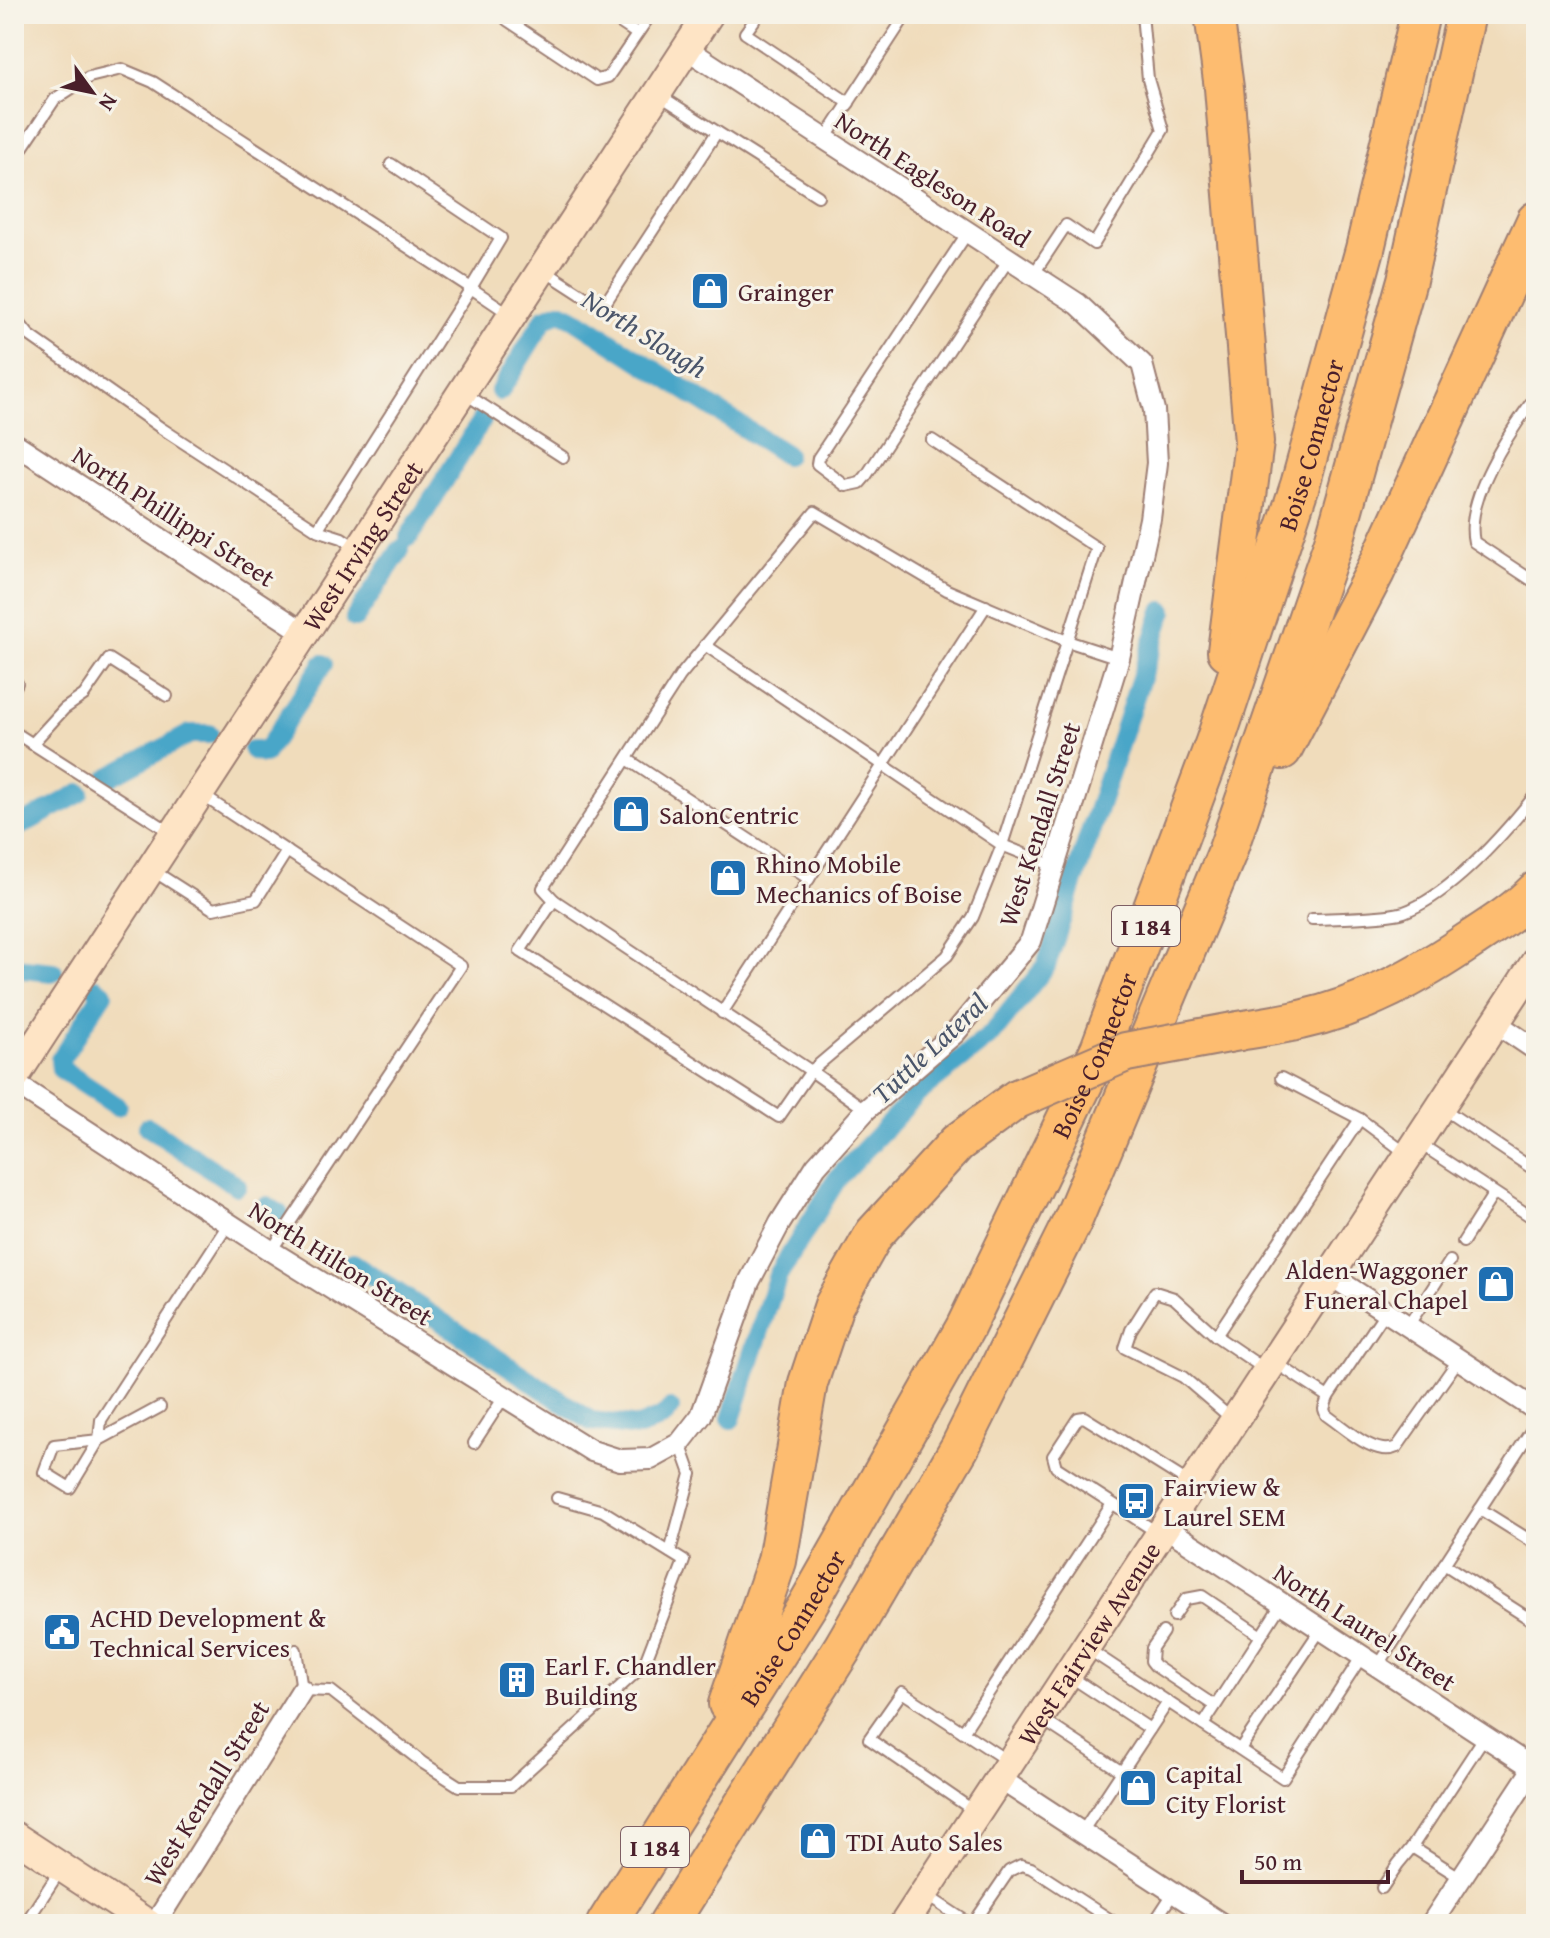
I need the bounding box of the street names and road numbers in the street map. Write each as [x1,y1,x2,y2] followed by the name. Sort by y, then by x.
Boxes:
[827,101,1039,257] street label: North Eagleson Road
[1267,354,1353,536] street label: Boise Connector
[65,436,283,596] street label: North Phillippi Street
[292,453,432,639] street label: West Irving Street
[988,717,1090,931] street label: West Kendall Street
[1112,906,1180,946] road number: I 184
[1040,966,1147,1144] street label: Boise Connector
[241,1191,441,1335] street label: North Hilton Street
[1007,1533,1170,1753] street label: West Fairview Avenue
[729,1542,855,1713] street label: Boise Connector
[1266,1553,1464,1701] street label: North Laurel Street
[133,1692,279,1894] street label: West Kendall Street
[621,1827,689,1867] road number: I 184

